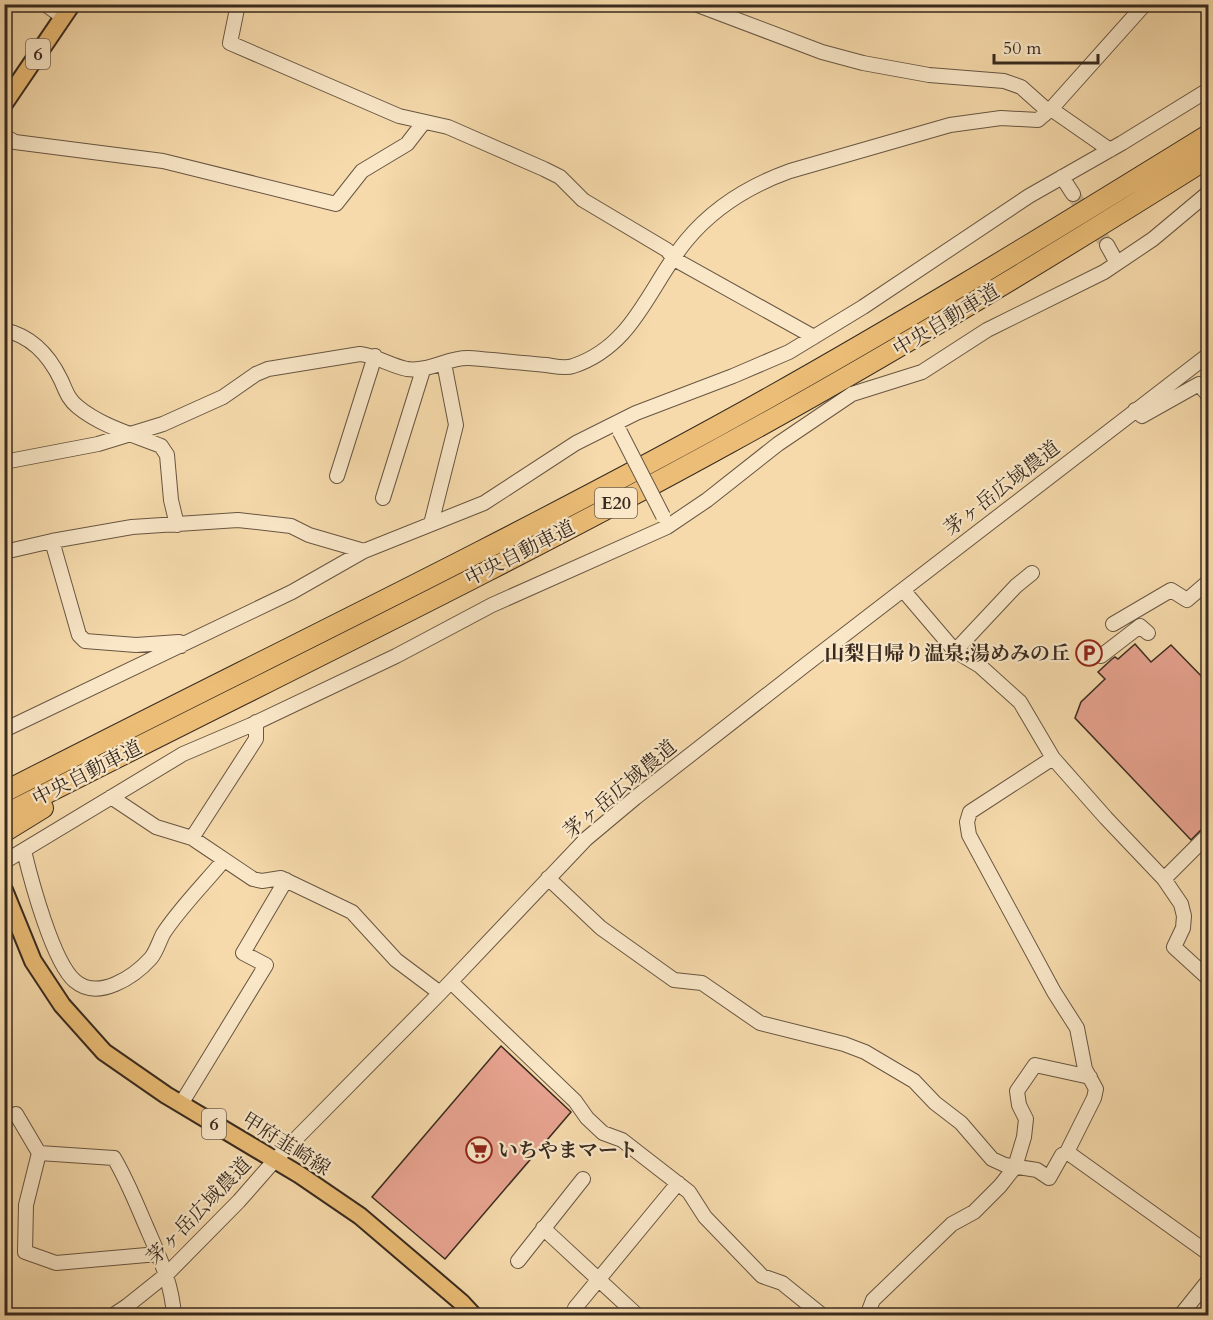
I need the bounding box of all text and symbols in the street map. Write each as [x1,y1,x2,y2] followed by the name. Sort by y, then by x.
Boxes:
[994,27,1098,65] scale bar
[1003,36,1042,61] text: 50 m
[26,39,50,69] road number: 6
[888,278,1004,362] street label: 中央自動車道
[939,434,1065,542] street label: 茅ヶ岳広域農道
[595,488,637,518] road number: E20
[460,514,580,592] street label: 中央自動車道
[1074,638,1104,668] parking icon: 山梨日帰り温泉;湯めみの丘
[824,640,1070,667] place label: 山梨日帰り温泉;湯めみの丘
[27,734,147,812] street label: 中央自動車道
[558,734,682,844] street label: 茅ヶ岳広域農道
[236,1106,336,1182] street label: 甲府韮崎線
[202,1109,226,1139] road number: 6
[464,1135,494,1165] supermarket icon: いちやまマート
[498,1137,638,1164] place label: いちやまマート
[141,1151,257,1271] street label: 茅ヶ岳広域農道

